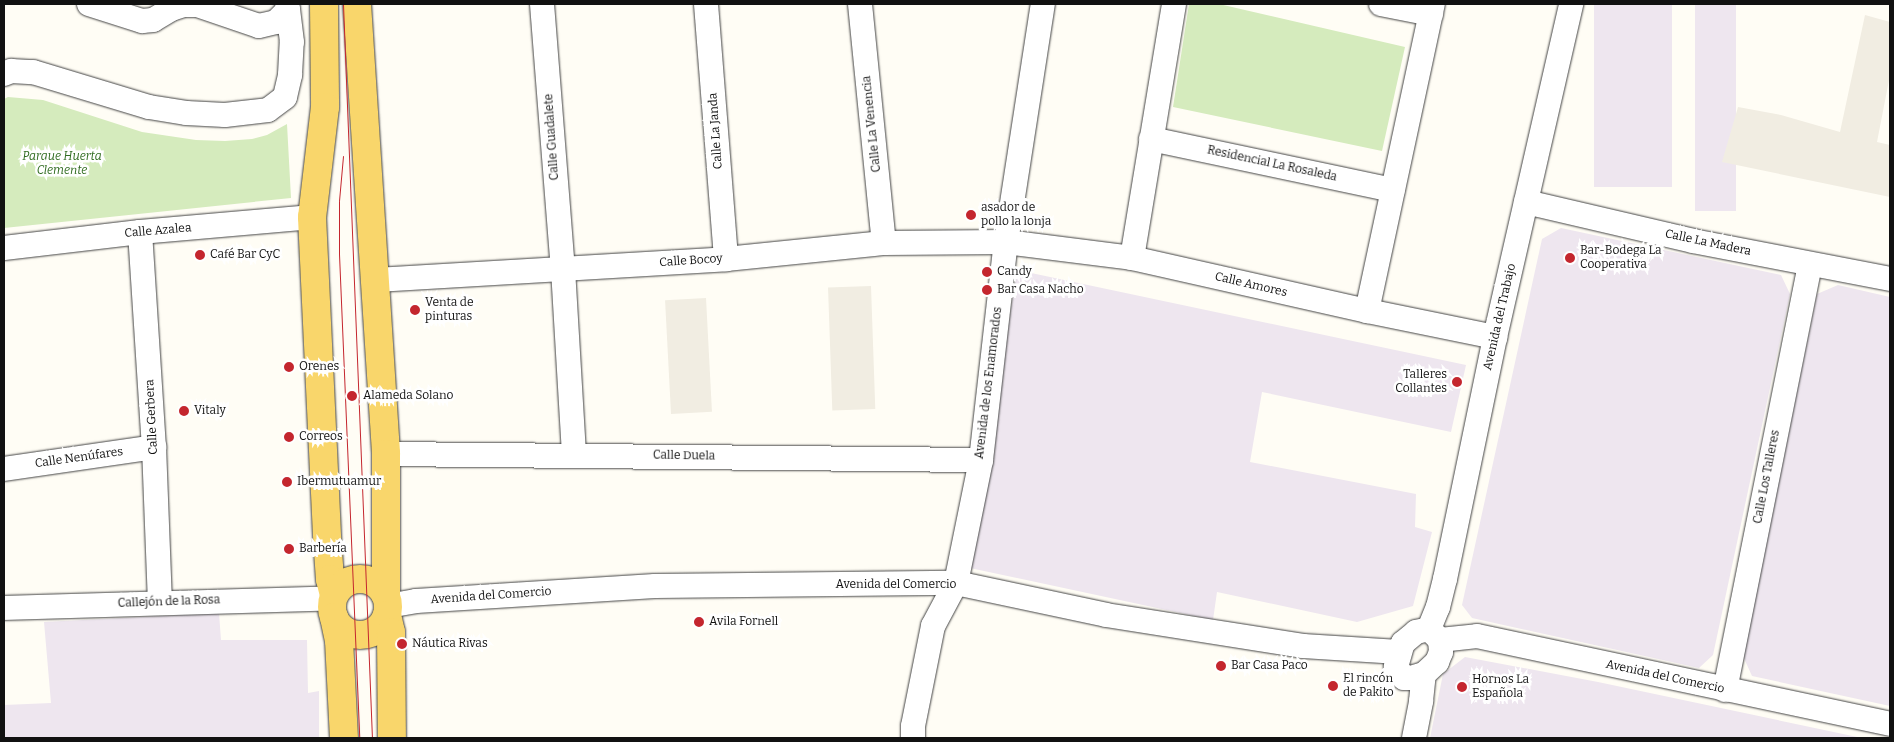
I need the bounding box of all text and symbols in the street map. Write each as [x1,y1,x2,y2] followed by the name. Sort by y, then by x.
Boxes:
[860,75,884,173] street label: Calle La Venencia
[706,92,726,170] street label: Calle La Janda
[542,93,562,181] street label: Calle Guadalete
[1206,143,1338,185] street label: Residencial La Rosaleda
[22,150,102,178] park label: Parque Huerta Clemente
[981,201,1051,229] place label: asador de pollo la lonja
[965,209,977,221] marker: asador de pollo la lonja
[124,221,192,241] street label: Calle Azalea
[1664,227,1752,259] street label: Calle La Madera
[1580,244,1662,272] place label: Bar-Bodega La Cooperativa
[210,248,280,262] place label: Café Bar CyC
[194,249,206,261] marker: Café Bar CyC
[659,252,723,270] street label: Calle Bocoy
[1564,252,1576,264] marker: Bar-Bodega La Cooperativa
[1481,262,1519,372] street label: Avenida del Trabajo
[997,265,1032,279] place label: Candy
[981,266,993,278] marker: Candy
[1213,270,1289,300] street label: Calle Amores
[997,283,1084,297] place label: Bar Casa Nacho
[981,284,993,296] marker: Bar Casa Nacho
[425,296,473,324] place label: Venta de pinturas
[409,304,421,316] marker: Venta de pinturas
[973,306,1005,460] street label: Avenida de los Enamorados
[299,360,339,374] place label: Orenes
[283,361,295,373] marker: Orenes
[1395,368,1447,396] place label: Talleres Collantes
[1451,376,1463,388] marker: Talleres Collantes
[143,379,161,455] street label: Calle Gerbera
[345,389,359,403] marker: Alameda Solano
[363,389,453,403] place label: Alameda Solano
[194,404,226,418] place label: Vitaly
[178,405,190,417] marker: Vitaly
[1751,429,1783,525] street label: Calle Los Talleres
[299,430,343,444] place label: Correos
[283,431,295,443] marker: Correos
[34,445,124,471] street label: Calle Nenúfares
[653,448,715,464] street label: Calle Duela
[297,475,381,489] place label: Ibermutuamur
[281,476,293,488] marker: Ibermutuamur
[299,542,347,556] place label: Barbería
[283,543,295,555] marker: Barbería
[835,578,957,592] street label: Avenida del Comercio
[430,585,552,607] street label: Avenida del Comercio
[117,593,221,611] street label: Callejón de la Rosa
[709,615,778,629] place label: Avila Fornell
[693,616,705,628] marker: Avila Fornell
[412,637,488,651] place label: Náutica Rivas
[396,638,408,650] marker: Náutica Rivas
[1604,657,1726,697] street label: Avenida del Comercio
[1231,659,1308,673] place label: Bar Casa Paco
[1215,660,1227,672] marker: Bar Casa Paco
[1343,672,1394,700] place label: El rincón de Pakito
[1472,673,1529,701] place label: Hornos La Española
[1327,680,1339,692] marker: El rincón de Pakito
[1456,681,1468,693] marker: Hornos La Española

